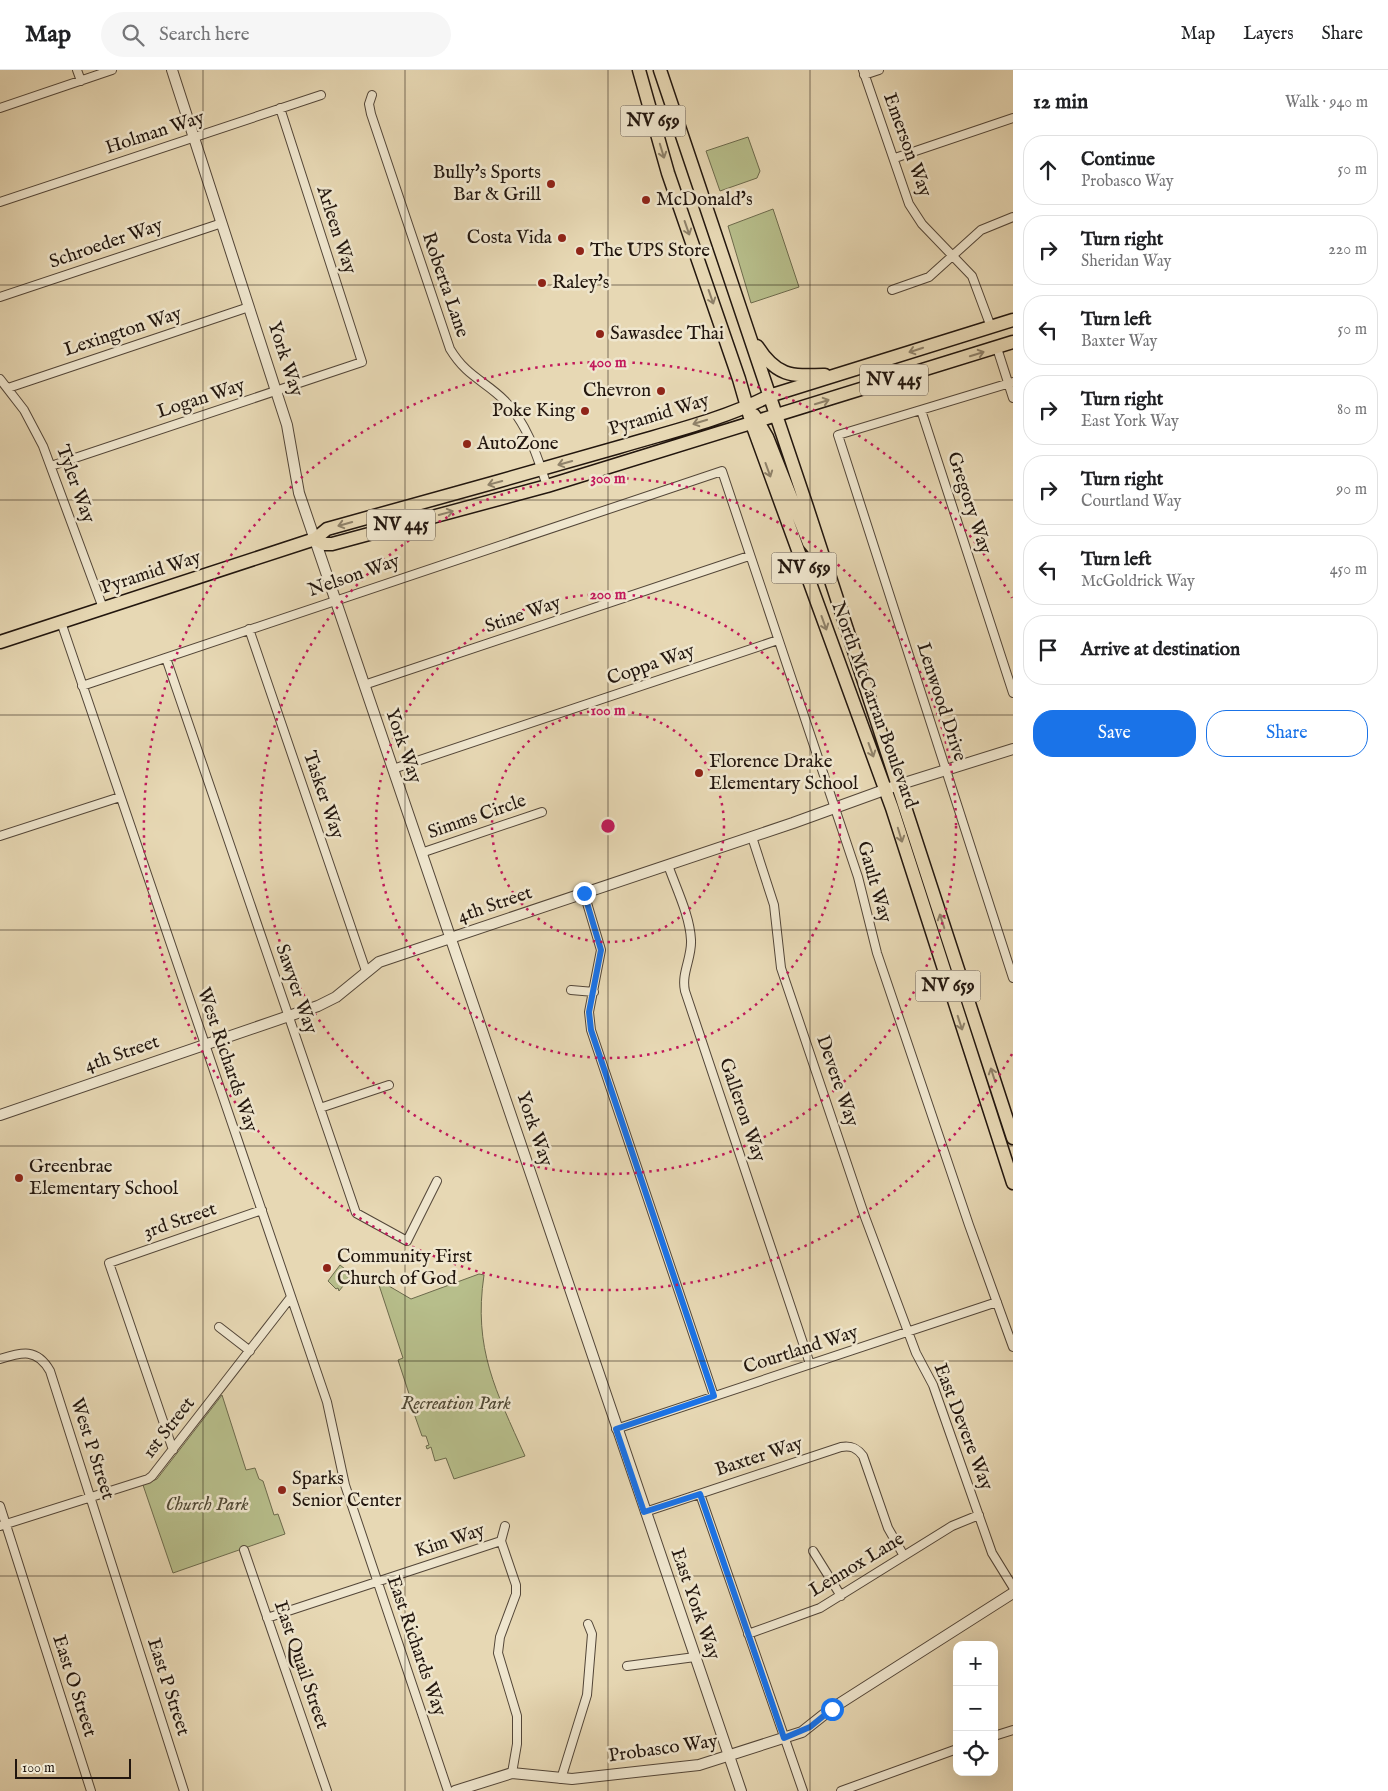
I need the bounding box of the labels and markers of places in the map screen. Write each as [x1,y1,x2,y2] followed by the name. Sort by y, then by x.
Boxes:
[433,161,542,207] place label: Bully's Sports Bar & Grill
[545,178,557,190] marker: Bully's Sports Bar & Grill
[656,188,753,212] place label: McDonald's
[640,194,652,206] marker: McDonald's
[467,226,553,250] place label: Costa Vida
[556,232,568,244] marker: Costa Vida
[590,239,710,263] place label: The UPS Store
[574,245,586,257] marker: The UPS Store
[552,271,610,295] place label: Raley's
[536,277,548,289] marker: Raley's
[610,322,724,346] place label: Sawasdee Thai
[594,328,606,340] marker: Sawasdee Thai
[583,379,651,403] place label: Chevron
[655,385,667,397] marker: Chevron
[492,399,576,423] place label: Poke King
[579,405,591,417] marker: Poke King
[476,432,559,456] place label: AutoZone
[461,438,473,450] marker: AutoZone
[709,750,859,796] place label: Florence Drake Elementary School
[693,767,705,779] marker: Florence Drake Elementary School
[599,817,617,835] centre of rings
[29,1155,179,1201] place label: Greenbrae Elementary School
[13,1172,25,1184] marker: Greenbrae Elementary School
[337,1245,473,1291] place label: Community First Church of God
[321,1262,333,1274] marker: Community First Church of God
[292,1467,401,1513] place label: Sparks Senior Center
[276,1484,288,1496] marker: Sparks Senior Center

